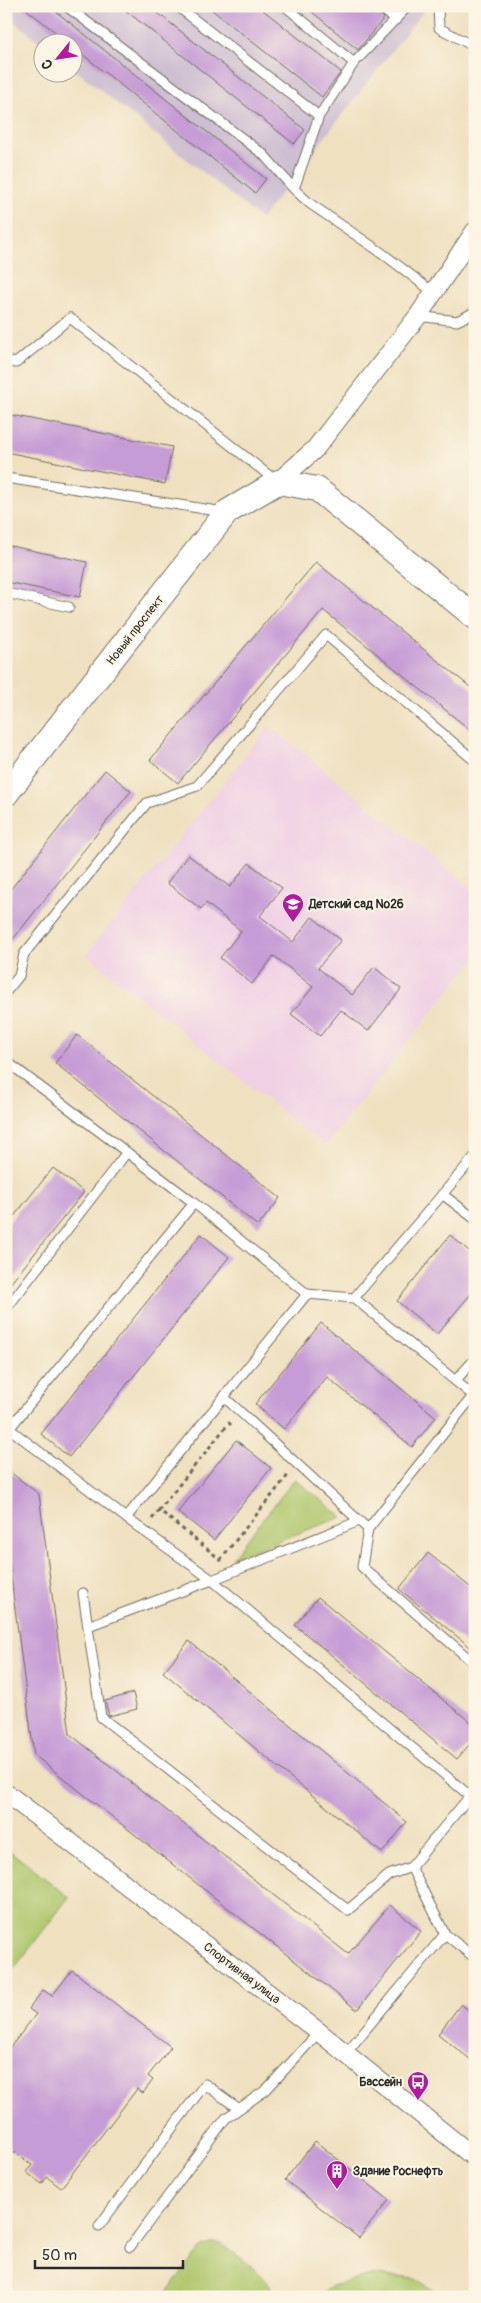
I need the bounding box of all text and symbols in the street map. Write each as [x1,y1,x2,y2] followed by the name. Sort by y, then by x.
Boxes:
[32,32,82,82] north arrow
[37,56,57,72] text: С
[103,592,167,668] street label: Новый проспект
[281,892,305,923] school or university icon: Детский сад №26
[308,897,404,912] place label: Детский сад №26
[200,1940,284,2007] street label: Спортивная улица
[406,2070,430,2101] bus stop icon: Бассейн
[359,2075,402,2090] place label: Бассейн
[325,2159,349,2190] building icon: Здание Роснефть
[353,2164,444,2179] place label: Здание Роснефть
[35,2238,182,2270] scale bar
[42,2246,77,2265] text: 50 m

